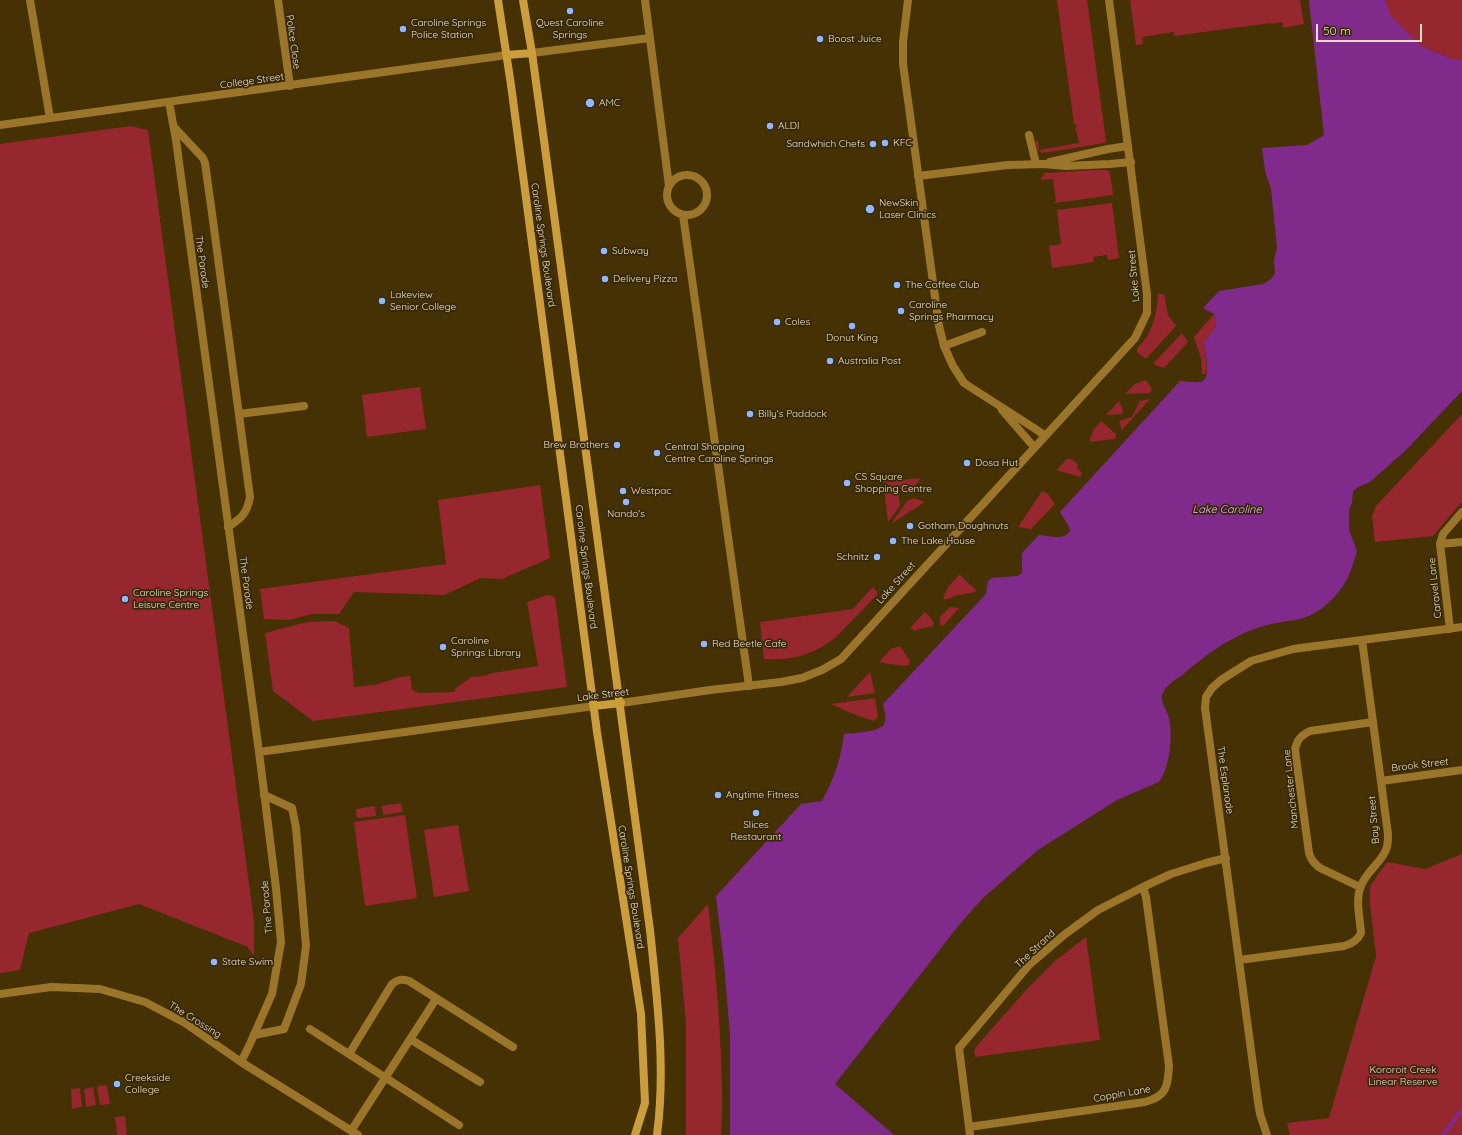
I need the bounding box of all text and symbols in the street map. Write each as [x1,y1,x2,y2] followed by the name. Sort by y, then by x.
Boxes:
[565,6,575,16] marker: Quest Caroline Springs
[283,14,303,70] street label: Police Close
[1318,16,1424,42] scale bar
[411,17,486,40] place label: Caroline Springs Police Station
[536,17,604,40] place label: Quest Caroline Springs
[1323,23,1351,38] text: 50 m
[398,24,408,34] marker: Caroline Springs Police Station
[828,33,882,45] place label: Boost Juice
[815,34,825,44] marker: Boost Juice
[219,71,285,91] street label: College Street
[584,97,596,109] marker: AMC
[599,97,620,109] place label: AMC
[778,120,799,132] place label: ALDI
[765,121,775,131] marker: ALDI
[893,137,912,149] place label: KFC
[786,138,865,150] place label: Sandwhich Chefs
[880,138,890,148] marker: KFC
[868,139,878,149] marker: Sandwhich Chefs
[528,182,558,308] street label: Caroline Springs Boulevard
[879,197,936,220] place label: NewSkin Laser Clinics
[864,203,876,215] marker: NewSkin Laser Clinics
[192,235,212,289] street label: The Parade
[612,245,649,257] place label: Subway
[599,246,609,256] marker: Subway
[1126,249,1142,303] street label: Lake Street
[613,273,677,285] place label: Delivery Pizza
[600,274,610,284] marker: Delivery Pizza
[905,279,979,291] place label: The Coffee Club
[892,280,902,290] marker: The Coffee Club
[390,289,456,312] place label: Lakeview Senior College
[377,296,387,306] marker: Lakeview Senior College
[909,299,994,322] place label: Caroline Springs Pharmacy
[896,306,906,316] marker: Caroline Springs Pharmacy
[785,316,810,328] place label: Coles
[772,317,782,327] marker: Coles
[847,321,857,331] marker: Donut King
[826,332,878,344] place label: Donut King
[838,355,901,367] place label: Australia Post
[825,356,835,366] marker: Australia Post
[758,408,827,420] place label: Billy's Paddock
[745,409,755,419] marker: Billy's Paddock
[544,439,609,451] place label: Brew Brothers
[612,440,622,450] marker: Brew Brothers
[665,441,773,464] place label: Central Shopping Centre Caroline Springs
[652,448,662,458] marker: Central Shopping Centre Caroline Springs
[975,457,1018,469] place label: Dosa Hut
[962,458,972,468] marker: Dosa Hut
[855,471,932,494] place label: CS Square Shopping Centre
[842,478,852,488] marker: CS Square Shopping Centre
[631,485,672,497] place label: Westpac
[618,486,628,496] marker: Westpac
[621,497,631,507] marker: Nando's
[1192,503,1262,517] water label: Lake Caroline
[572,504,600,630] street label: Caroline Springs Boulevard
[607,508,645,520] place label: Nando's
[918,520,1009,532] place label: Gotham Doughnuts
[905,521,915,531] marker: Gotham Doughnuts
[901,535,975,547] place label: The Lake House
[888,536,898,546] marker: The Lake House
[836,551,869,563] place label: Schnitz
[872,552,882,562] marker: Schnitz
[236,556,256,610] street label: The Parade
[1426,557,1444,619] street label: Caravel Lane
[874,560,918,606] street label: Lake Street
[133,587,208,610] place label: Caroline Springs Leisure Centre
[120,594,130,604] marker: Caroline Springs Leisure Centre
[451,635,521,658] place label: Caroline Springs Library
[712,638,786,650] place label: Red Beetle Cafe
[699,639,709,649] marker: Red Beetle Cafe
[438,642,448,652] marker: Caroline Springs Library
[576,686,630,704] street label: Lake Street
[1214,745,1236,815] street label: The Esplanade
[1281,749,1301,829] street label: Manchester Lane
[1391,756,1449,774] street label: Brook Street
[726,789,799,801] place label: Anytime Fitness
[713,790,723,800] marker: Anytime Fitness
[1366,795,1382,845] street label: Bay Street
[751,808,761,818] marker: Slices Restaurant
[731,819,781,842] place label: Slices Restaurant
[615,824,647,950] street label: Caroline Springs Boulevard
[259,880,275,934] street label: The Parade
[1012,927,1058,971] street label: The Strand
[222,956,273,968] place label: State Swim
[209,957,219,967] marker: State Swim
[166,999,224,1041] street label: The Crossing
[1368,1064,1438,1088] park label: Kororoit Creek Linear Reserve
[125,1072,170,1096] place label: Creekside College
[112,1079,122,1089] marker: Creekside College
[1092,1083,1152,1105] street label: Coppin Lane

